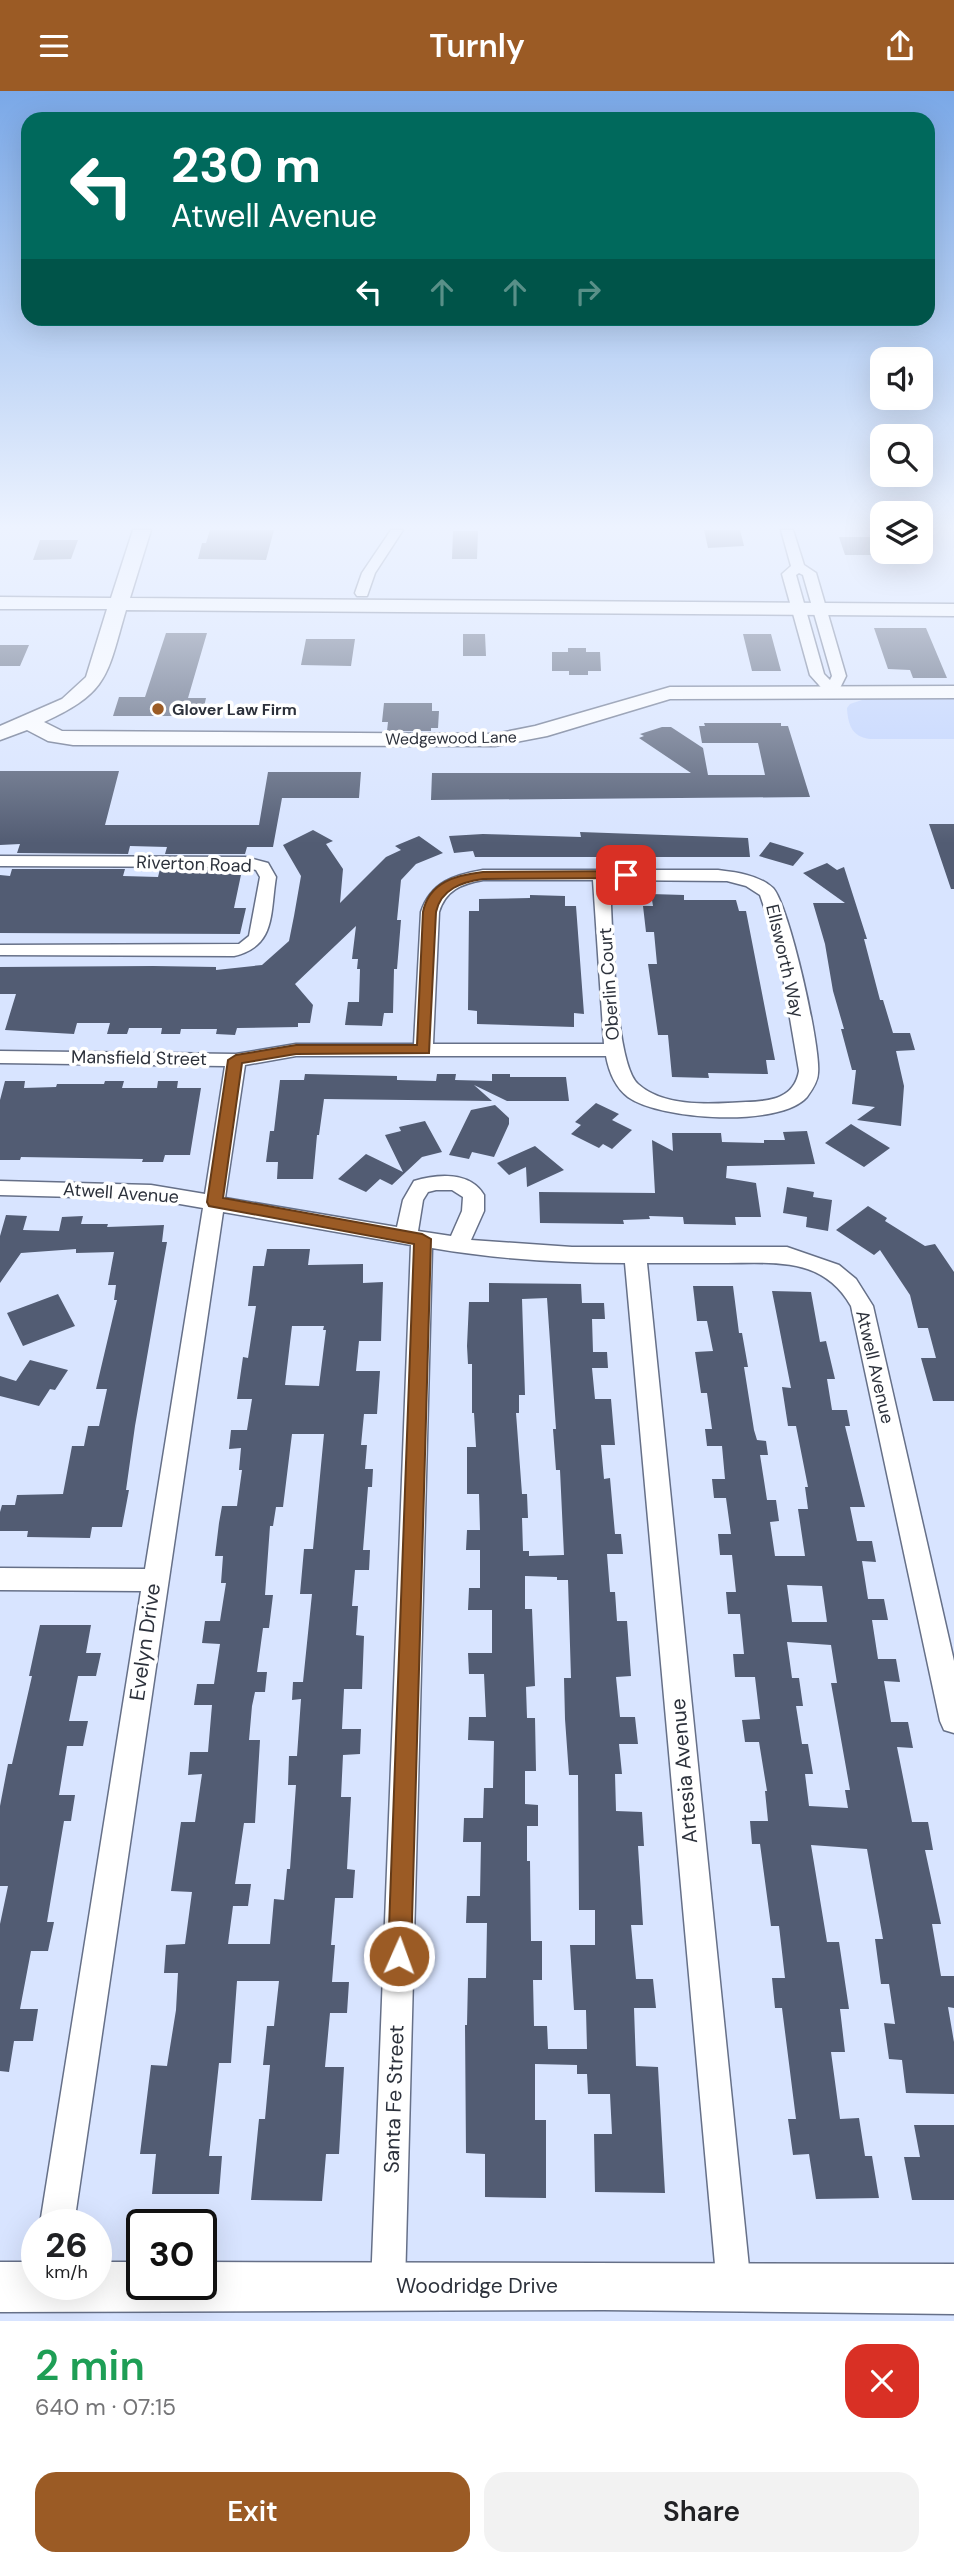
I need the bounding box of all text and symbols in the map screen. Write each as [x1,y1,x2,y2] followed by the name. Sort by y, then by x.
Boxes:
[429,25,525,67] text: Turnly
[35,27,73,65] icon: menu
[881,27,919,65] icon: share
[171,133,321,197] text: 230 m
[56,140,147,231] icon: left
[171,195,377,237] text: Atwell Avenue
[350,273,388,311] icon: left
[423,273,461,311] icon: ahead
[496,273,534,311] icon: ahead
[569,273,607,311] icon: right
[870,347,933,564] map controls
[870,347,933,410] button: sound
[870,424,933,487] button: search
[870,501,933,564] button: layers
[172,699,297,720] place label: Glover Law Firm
[150,701,166,717] marker: Glover Law Firm
[385,726,517,750] street label: Wedgewood Lane
[596,845,656,905] pin
[136,850,252,878] street label: Riverton Road
[607,856,645,894] icon: arrive
[760,902,810,1020] street label: Ellsworth Way
[593,927,625,1041] street label: Oberlin Court
[71,1045,207,1071] street label: Mansfield Street
[62,1177,180,1209] street label: Atwell Avenue
[850,1308,900,1426] street label: Atwell Avenue
[123,1582,167,1702] street label: Evelyn Drive
[664,1697,704,1845] street label: Artesia Avenue
[362,1919,436,1993] position arrow
[377,2024,411,2174] street label: Santa Fe Street
[126,2209,217,2300] speed limit sign: 30
[45,2222,88,2268] text: 26
[45,2260,88,2284] text: km/h
[396,2272,558,2300] street label: Woodridge Drive
[35,2338,145,2393] text: 2 min
[845,2344,919,2418] button: close
[35,2392,176,2422] text: 640 m · 07:15
[35,2472,470,2552] button: Exit
[484,2472,919,2552] button: Share

